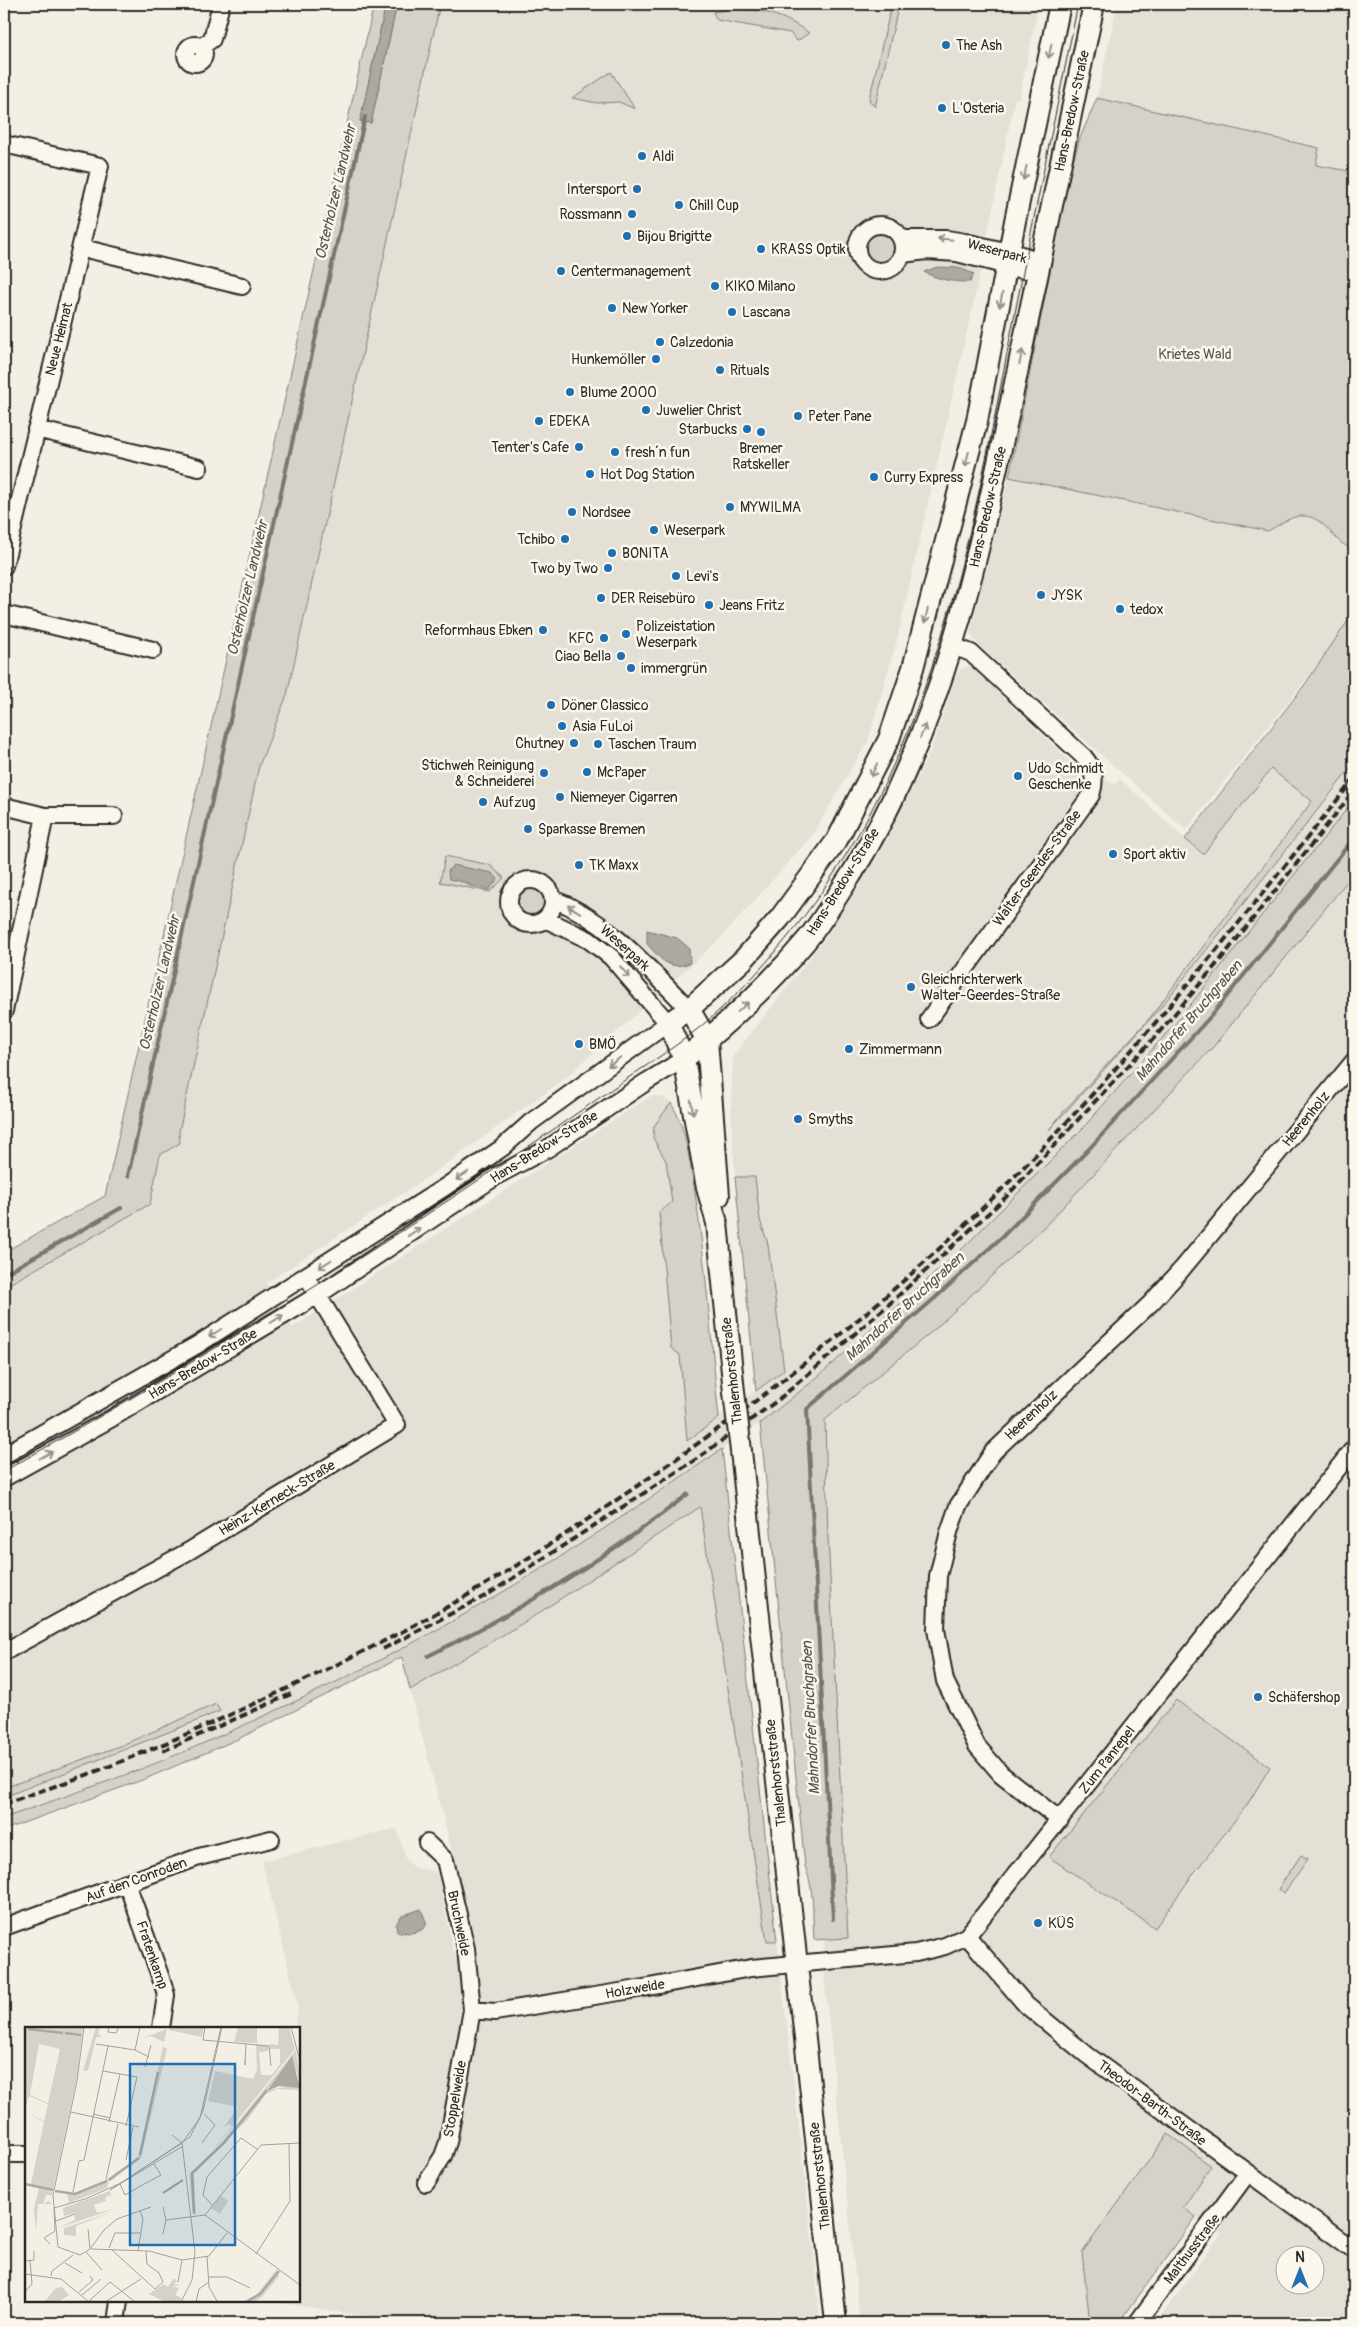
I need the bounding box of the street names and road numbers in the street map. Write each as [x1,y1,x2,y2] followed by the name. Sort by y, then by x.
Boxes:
[1051,49,1093,173] street label: Hans-Bredow-Straße
[965,235,1029,267] street label: Weserpark
[42,300,76,377] street label: Neue Heimat
[966,445,1010,569] street label: Hans-Bredow-Straße
[989,807,1085,929] street label: Walter-Geerdes-Straße
[803,825,883,939] street label: Hans-Bredow-Straße
[597,921,653,975] street label: Weserpark
[1279,1088,1333,1150] street label: Heerenholz
[487,1107,601,1187] street label: Hans-Bredow-Straße
[718,1316,746,1425] street label: Thalenhorststraße
[146,1325,260,1403] street label: Hans-Bredow-Straße
[1001,1386,1061,1444] street label: Heerenholz
[216,1457,338,1539] street label: Heinz-Kerneck-Straße
[762,1718,790,1827] street label: Thalenhorststraße
[1075,1723,1139,1797] street label: Zum Panrepel
[83,1854,189,1906] street label: Auf den Conroden
[444,1889,474,1957] street label: Bruchweide
[132,1919,172,1992] street label: Fratenkamp
[604,1975,666,2003] street label: Holzweide
[1094,2057,1210,2149] street label: Theodor-Barth-Straße
[440,2059,470,2139] street label: Stoppelweide
[806,2121,834,2230] street label: Thalenhorststraße
[1160,2211,1224,2287] street label: Malthusstraße

